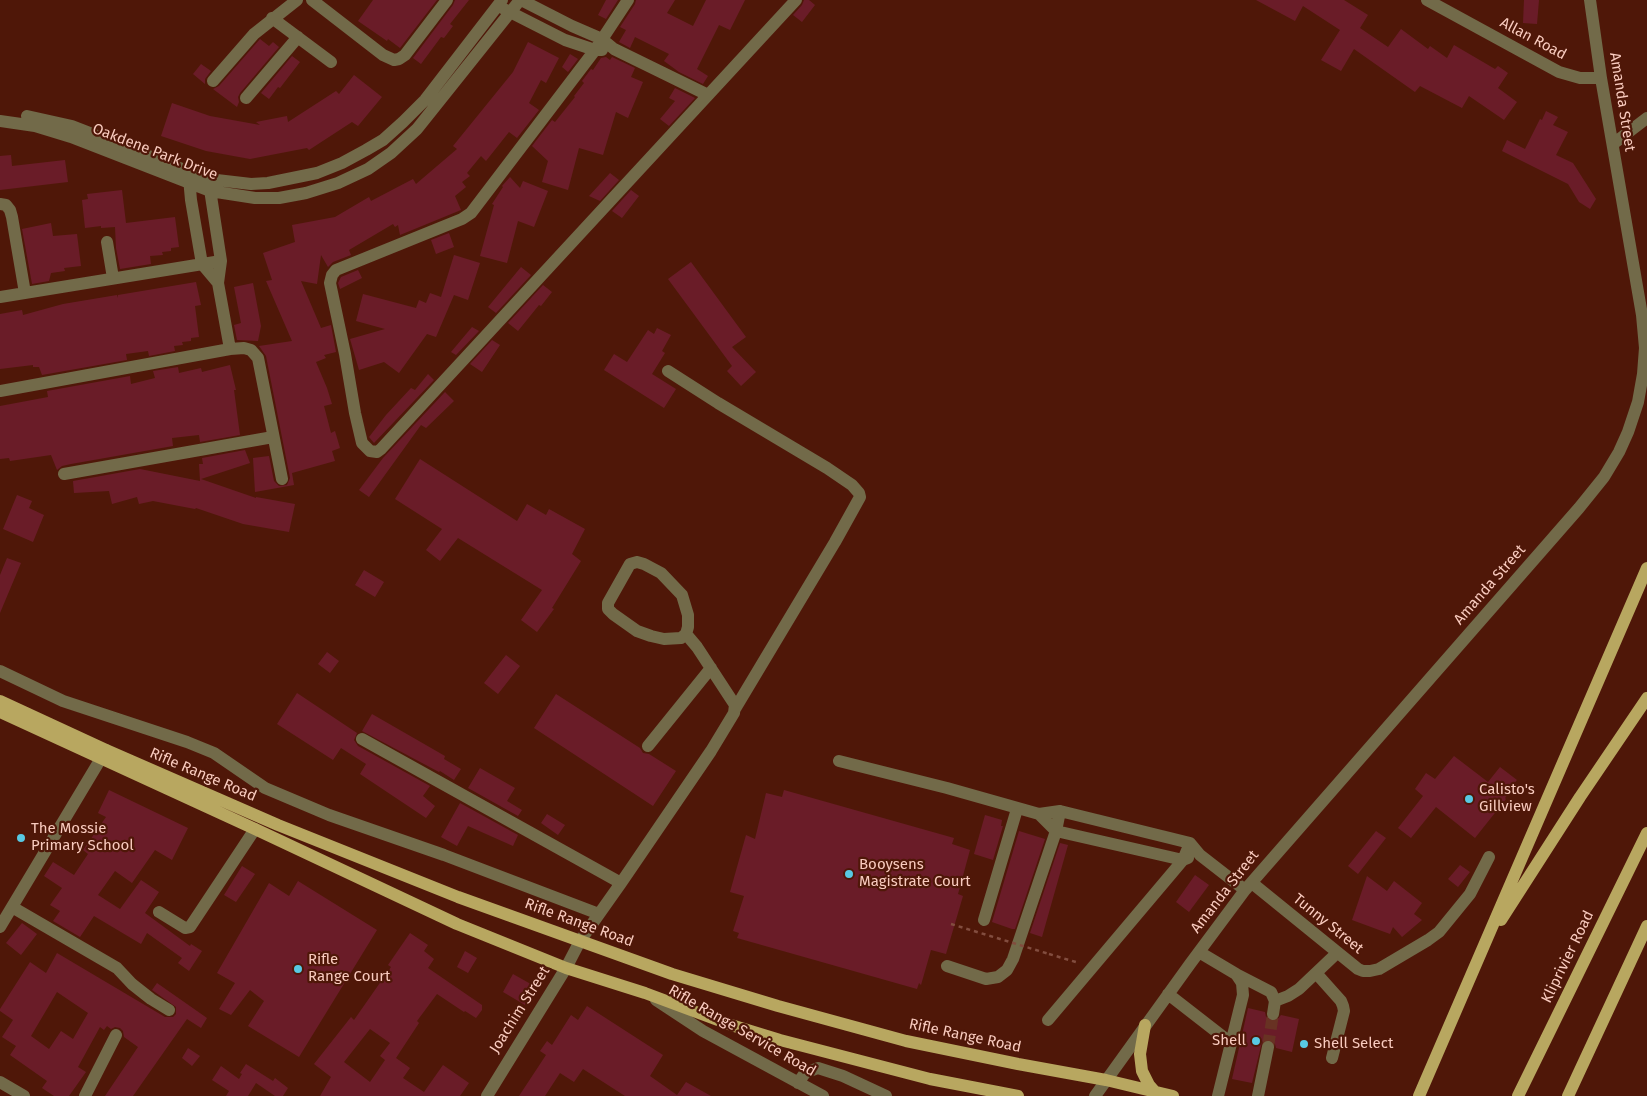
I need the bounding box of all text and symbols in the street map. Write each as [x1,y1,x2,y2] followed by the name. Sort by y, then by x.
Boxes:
[1497,14,1569,64] street label: Allan Road
[1605,51,1639,153] street label: Amanda Street
[90,120,220,184] street label: Oakdene Park Drive
[1450,541,1530,629] street label: Amanda Street
[147,744,259,806] street label: Rifle Range Road
[1479,781,1535,816] place label: Calisto's Gillview
[1463,793,1475,805] marker: Calisto's Gillview
[31,820,134,855] place label: The Mossie Primary School
[15,832,27,844] marker: The Mossie Primary School
[1187,847,1263,937] street label: Amanda Street
[859,856,971,891] place label: Booysens Magistrate Court
[843,868,855,880] marker: Booysens Magistrate Court
[1289,890,1367,958] street label: Tunny Street
[522,895,636,951] street label: Rifle Range Road
[1538,908,1598,1006] street label: Kliprivier Road
[308,951,390,986] place label: Rifle Range Court
[292,963,304,975] marker: Rifle Range Court
[486,963,554,1057] street label: Joachim Street
[665,981,819,1081] street label: Rifle Range Service Road
[907,1015,1023,1057] street label: Rifle Range Road
[1212,1032,1246,1050] place label: Shell
[1250,1035,1262,1047] marker: Shell
[1314,1035,1393,1053] place label: Shell Select
[1298,1038,1310,1050] marker: Shell Select

